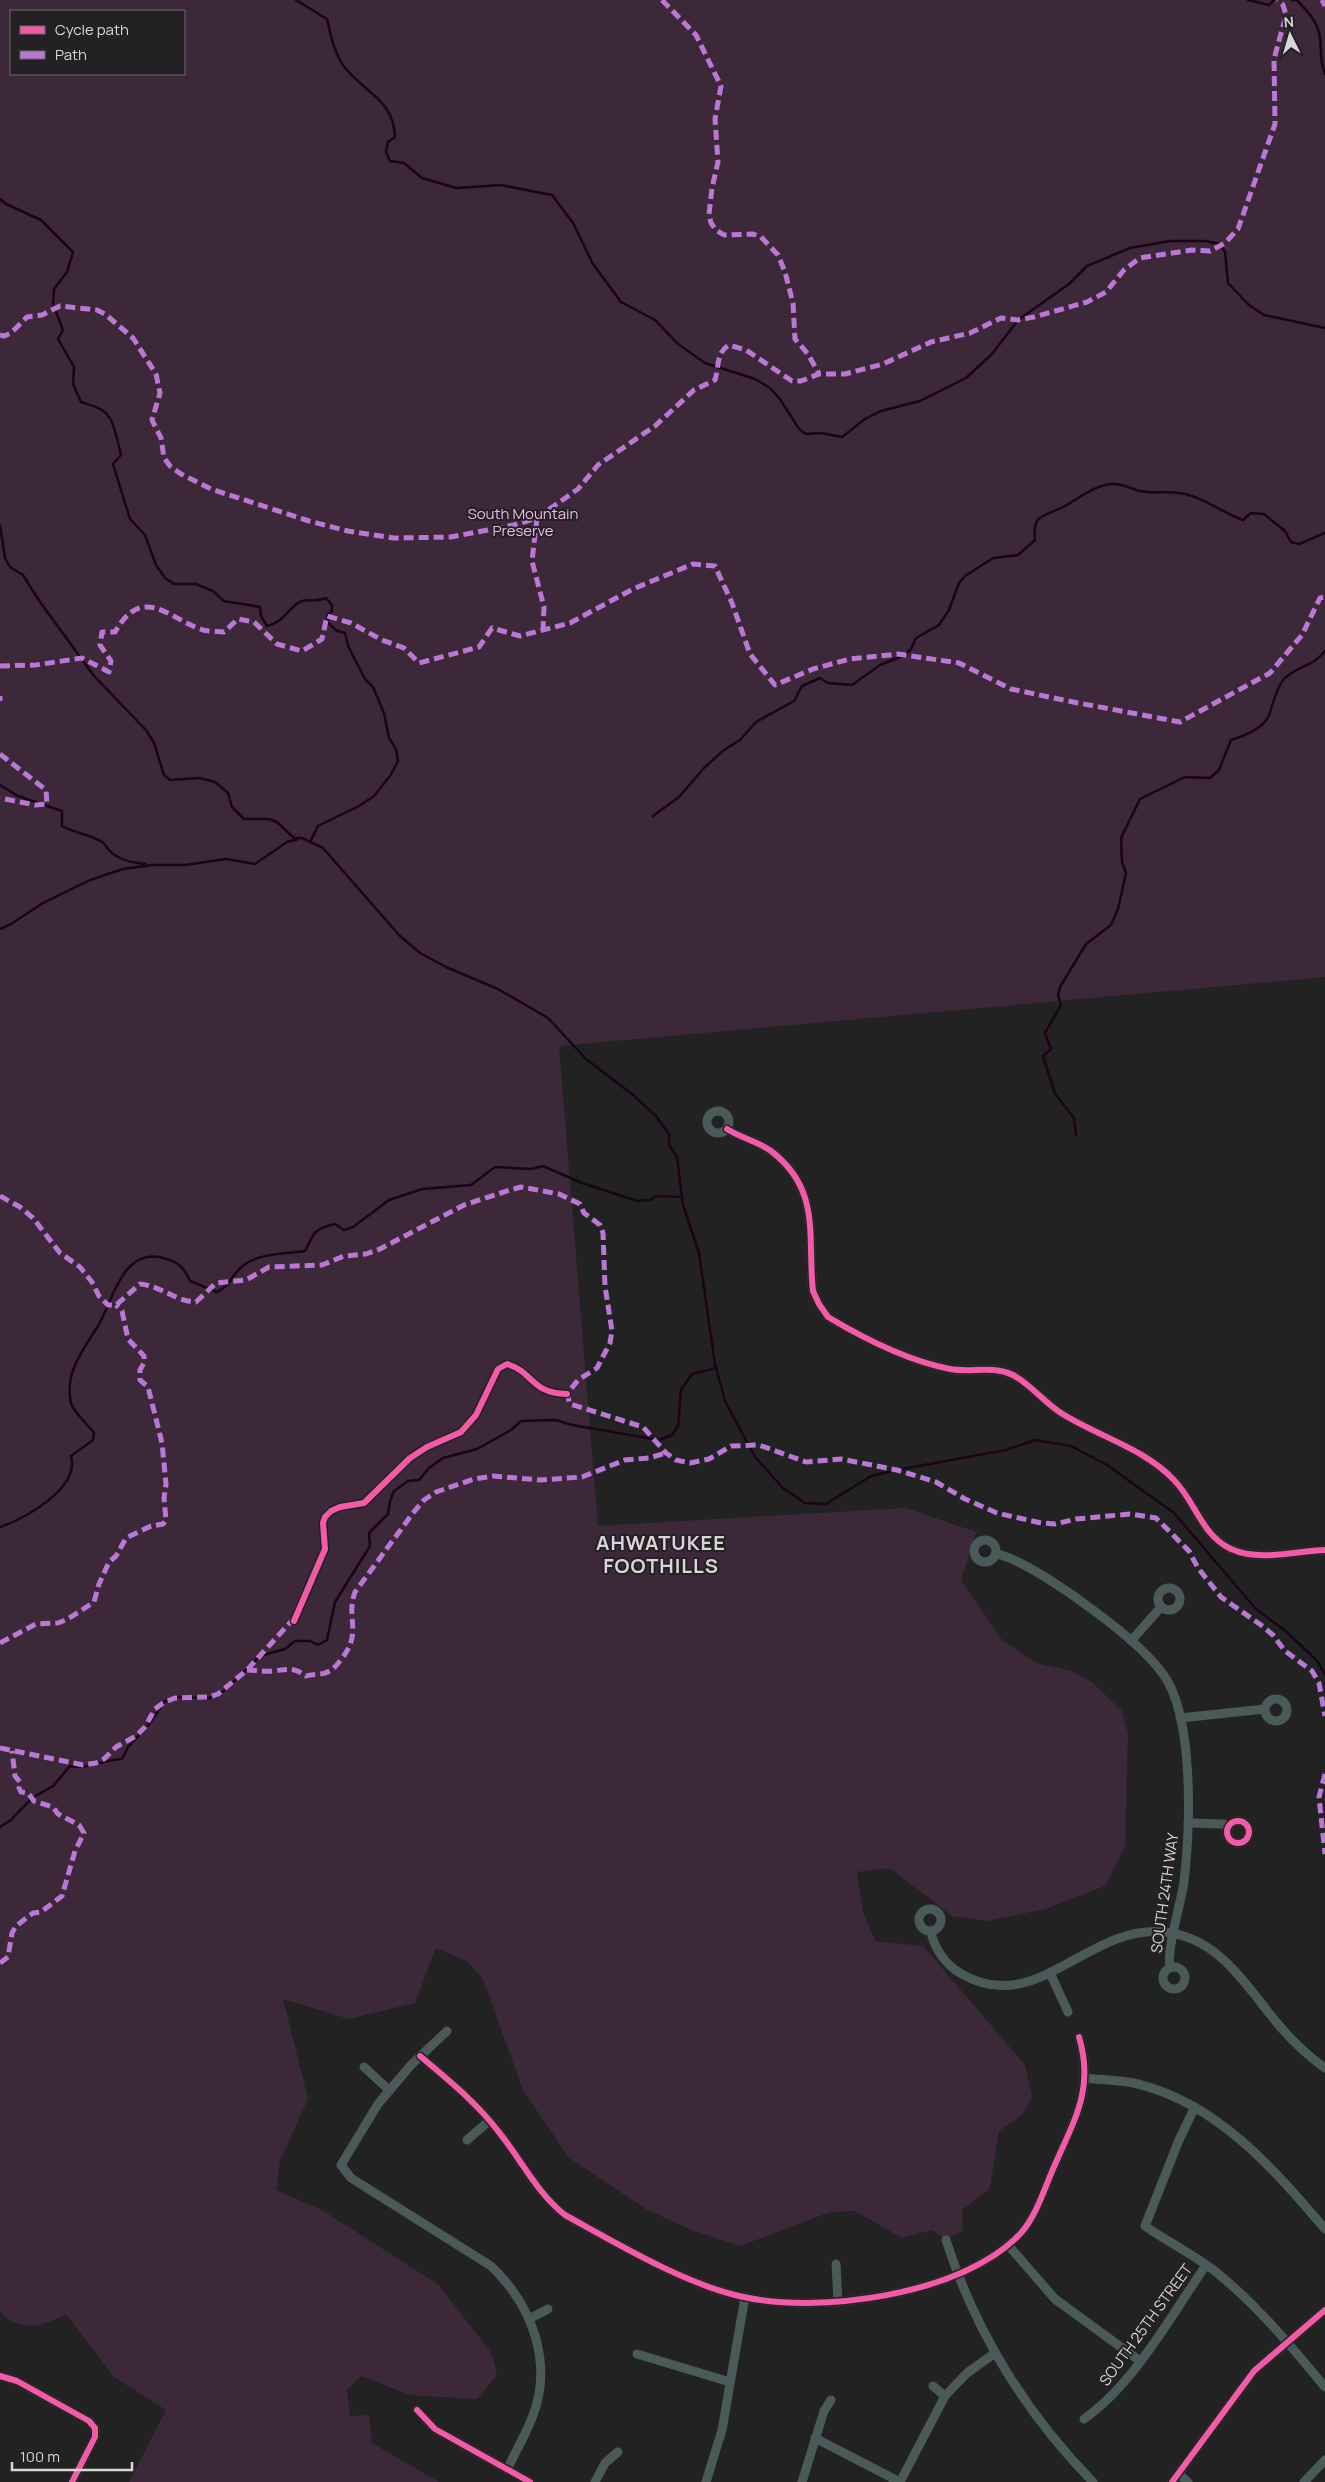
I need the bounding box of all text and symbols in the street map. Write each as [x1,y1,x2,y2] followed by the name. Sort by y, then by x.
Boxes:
[10,10,185,75] legend
[1265,10,1315,60] north arrow
[1283,12,1295,31] text: N
[55,19,129,40] text: Cycle path
[55,44,87,65] text: Path
[468,503,579,541] park label: South Mountain Preserve
[596,1529,726,1579] district label: AHWATUKEE FOOTHILLS
[1146,1831,1183,1954] street label: SOUTH 24TH WAY
[1094,2259,1197,2390] street label: SOUTH 25TH STREET
[12,2440,132,2472] scale bar
[20,2446,60,2467] text: 100 m

